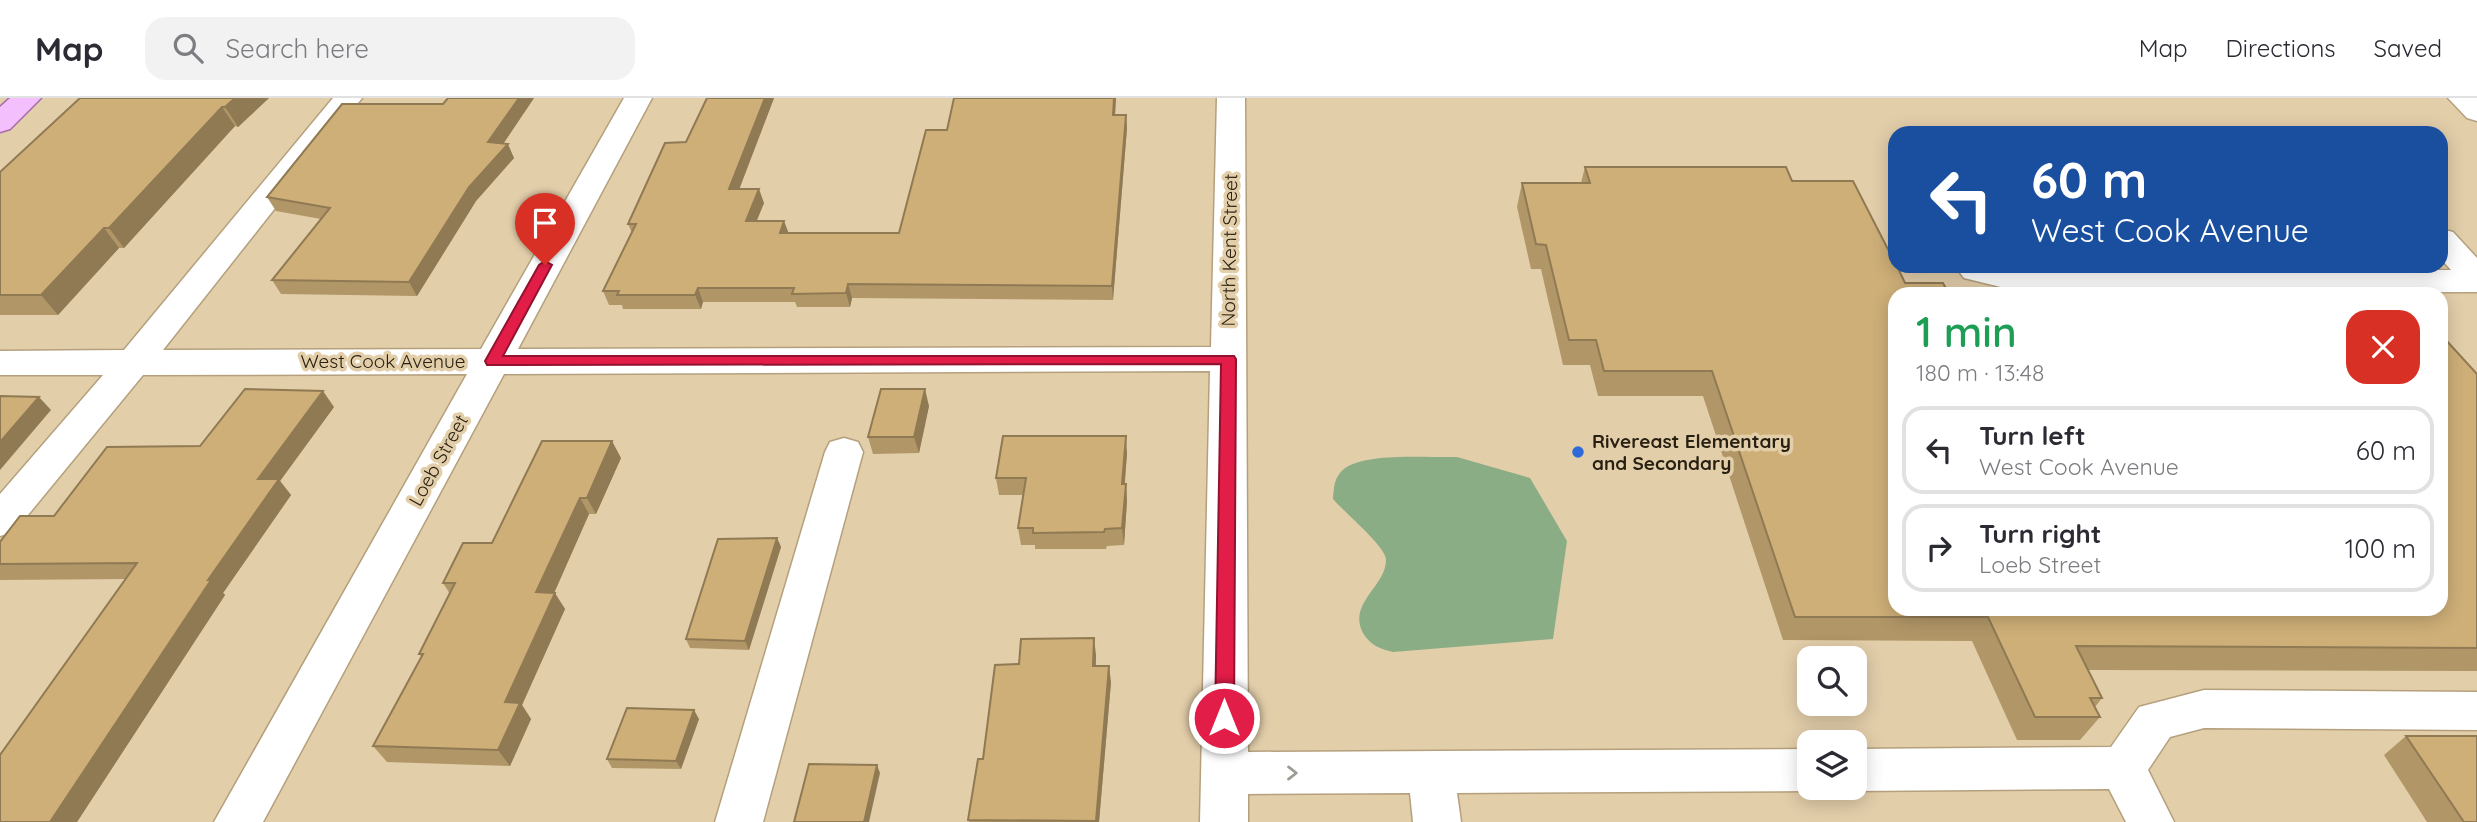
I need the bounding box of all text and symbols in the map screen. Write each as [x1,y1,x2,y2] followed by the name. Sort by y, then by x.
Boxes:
[145,17,635,80] search box
[35,28,103,69] text: Map
[169,29,207,67] icon: search
[225,32,369,65] text: Search here
[2139,33,2188,63] text: Map
[2226,33,2336,63] text: Directions
[2374,33,2442,63] text: Saved
[2031,149,2147,210] text: 60 m
[1916,154,2007,245] icon: left
[1216,173,1242,327] street label: North Kent Street
[515,193,575,265] pin
[526,204,564,242] icon: arrive
[2031,210,2309,250] text: West Cook Avenue
[1916,305,2017,358] text: 1 min
[2346,310,2420,384] button: close
[300,349,466,373] street label: West Cook Avenue
[1916,358,2044,387] text: 180 m · 13:48
[403,410,473,510] street label: Loeb Street
[1979,419,2086,452] text: Turn left
[1592,429,1791,475] place label: Rivereast Elementary and Secondary
[1920,431,1958,469] icon: left
[2356,434,2416,467] text: 60 m
[1570,444,1586,460] marker: Rivereast Elementary and Secondary
[1979,452,2179,481] text: West Cook Avenue
[1979,517,2101,550] text: Turn right
[1920,529,1958,567] icon: right
[2345,532,2416,565] text: 100 m
[1979,550,2101,579] text: Loeb Street
[1797,646,1867,800] map controls
[1797,646,1867,716] button: search
[1187,681,1261,755] position arrow
[1797,730,1867,800] button: layers
[1287,765,1298,781] one-way arrow

